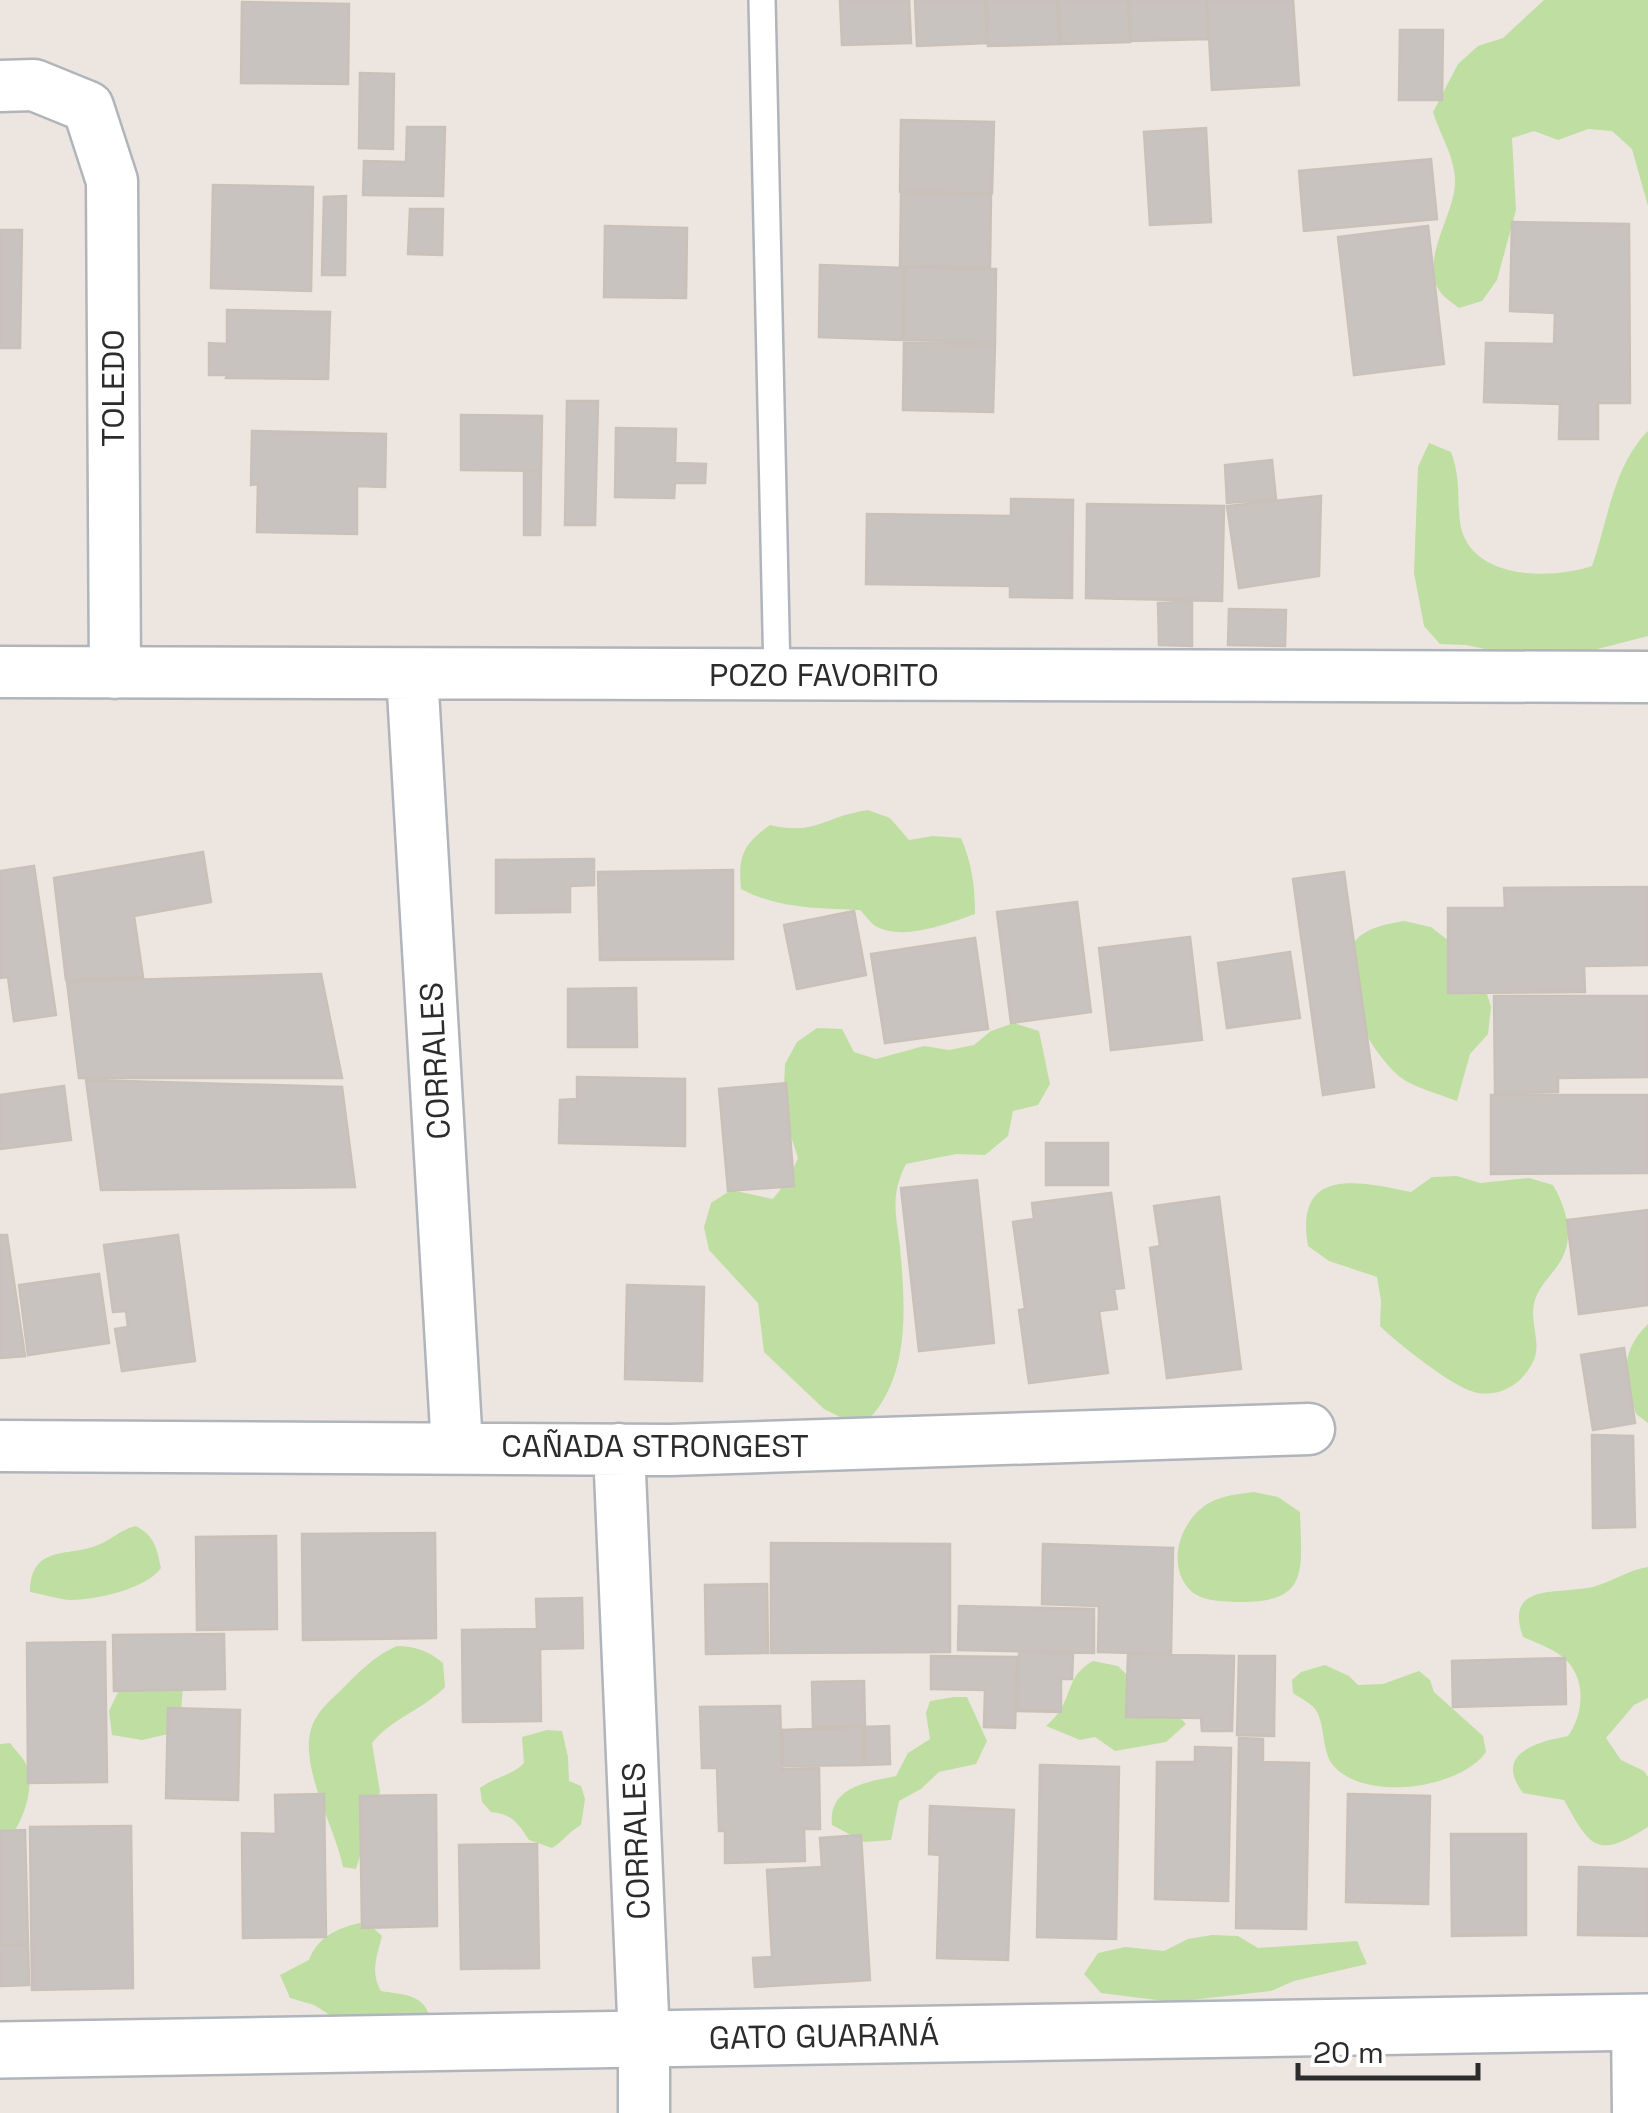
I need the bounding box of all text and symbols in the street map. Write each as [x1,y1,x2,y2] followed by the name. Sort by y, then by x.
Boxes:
[93,329,133,447] street label: TOLEDO
[709,655,939,695] street label: POZO FAVORITO
[411,981,459,1141] street label: CORRALES
[501,1426,809,1466] street label: CAÑADA STRONGEST
[613,1762,659,1920] street label: CORRALES
[709,2014,939,2058] street label: GATO GUARANÁ
[1298,2018,1478,2080] scale bar
[1313,2033,1384,2072] text: 20 m

